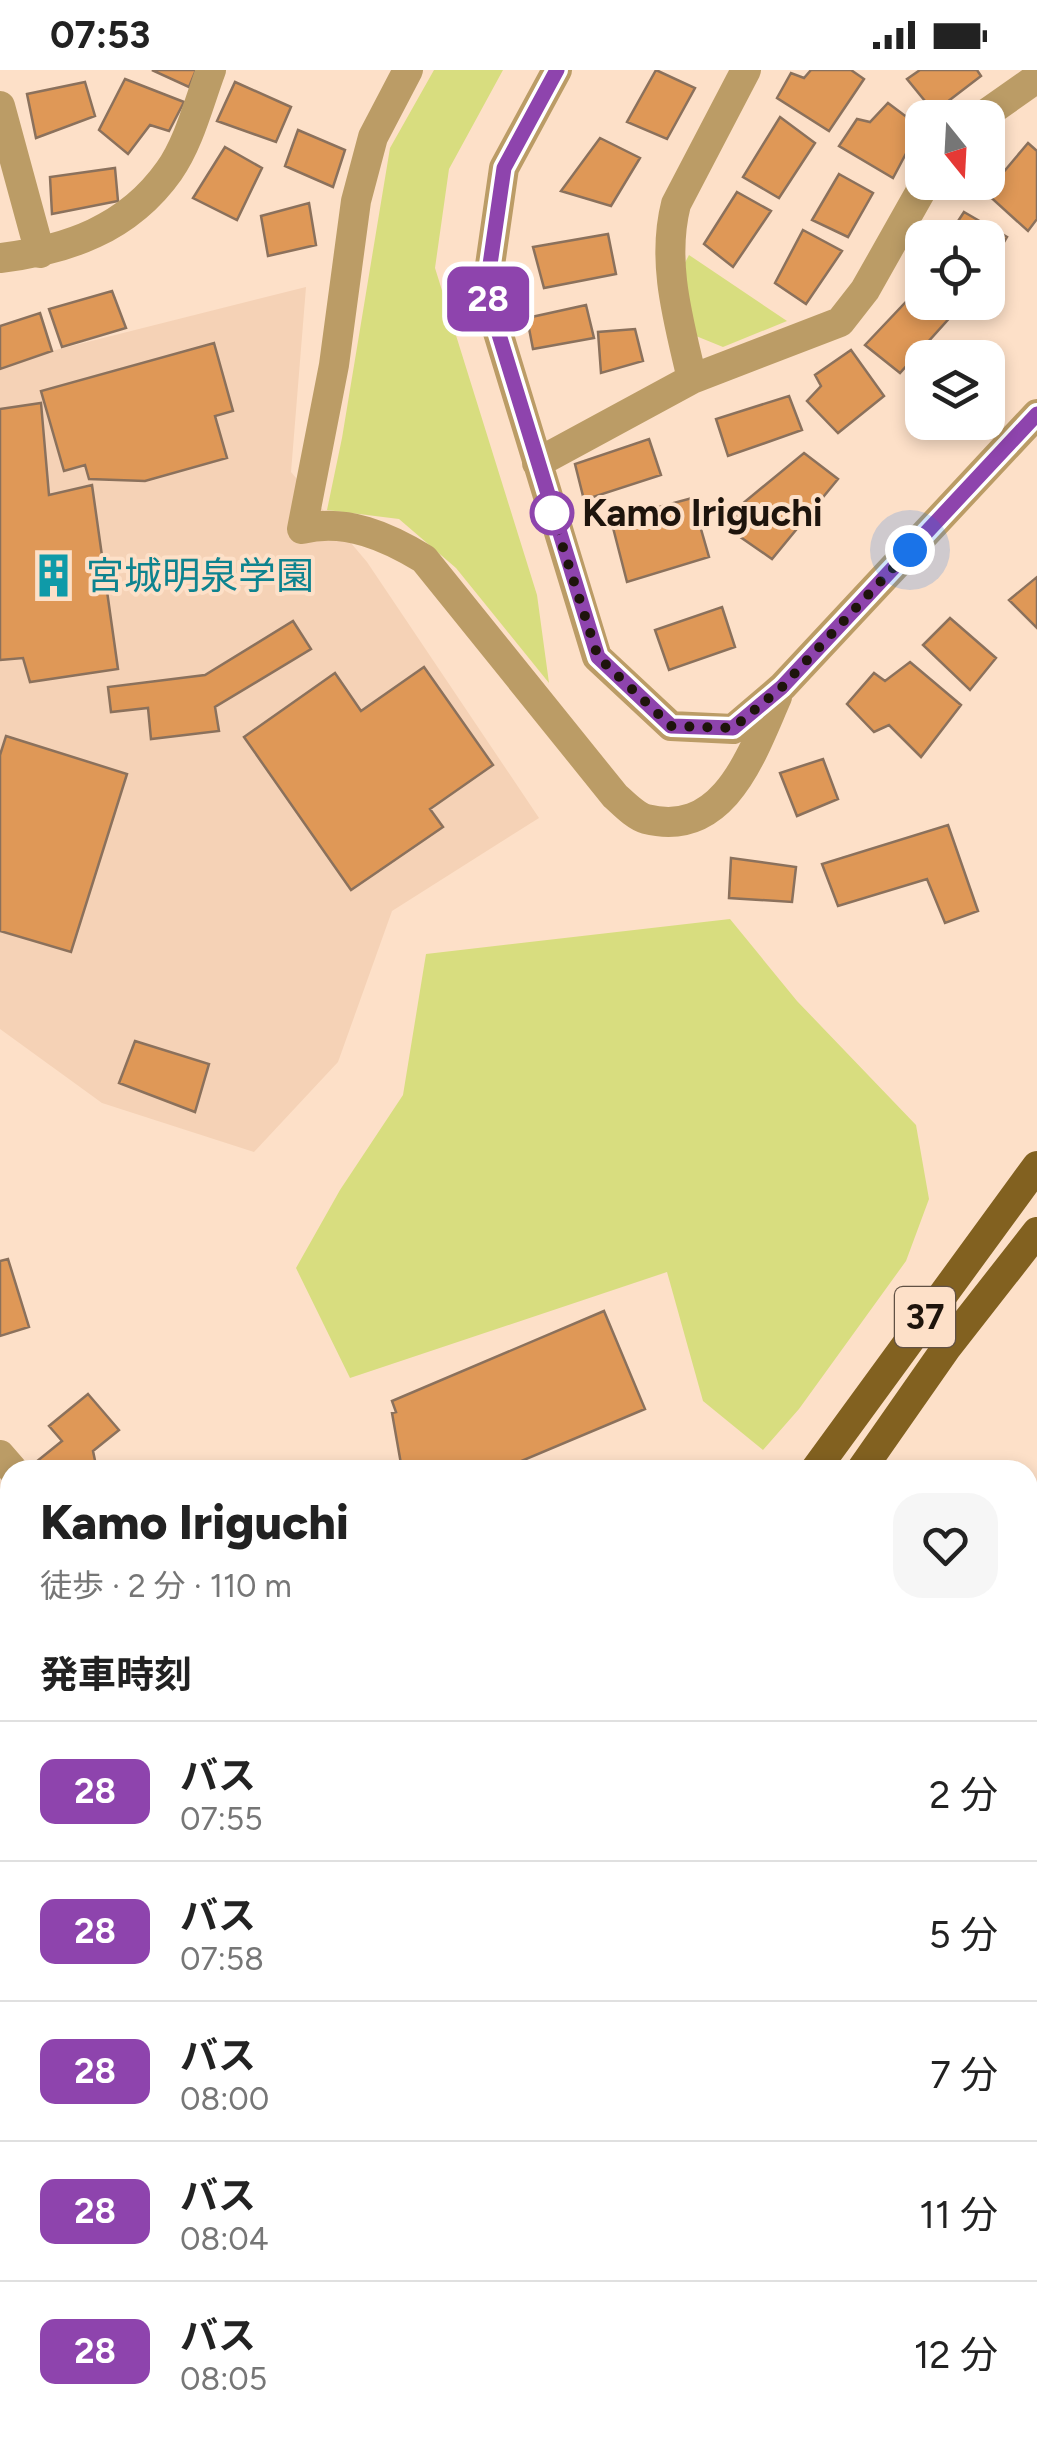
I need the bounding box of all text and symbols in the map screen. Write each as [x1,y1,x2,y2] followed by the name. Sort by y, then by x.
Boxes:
[50,12,150,58] text: 07:53
[905,100,1005,200] north arrow
[905,100,1005,440] map controls
[905,220,1005,320] button: locate
[443,266,533,332] line badge: 28
[467,278,509,320] text: 28
[905,340,1005,440] button: layers
[582,490,823,536] place label: Kamo Iriguchi
[531,492,573,534] marker: Kamo Iriguchi
[885,525,935,575] your location
[29,552,77,600] building icon: 宮城明泉学園
[86,553,314,599] place label: 宮城明泉学園
[895,1287,955,1347] road number: 37
[40,1493,349,1551] text: Kamo Iriguchi
[893,1493,998,1598] button: heart
[40,1567,292,1605] text: 徒歩 · 2 分 · 110 m
[40,1652,192,1698] text: 発車時刻
[180,1753,256,1799] text: バス
[74,1770,116,1812] text: 28
[929,1772,998,1818] text: 2 分
[180,1800,263,1838] text: 07:55
[180,1893,256,1939] text: バス
[74,1910,116,1952] text: 28
[929,1912,998,1958] text: 5 分
[180,1940,264,1978] text: 07:58
[180,2033,256,2079] text: バス
[74,2050,116,2092] text: 28
[930,2052,998,2098] text: 7 分
[180,2080,269,2118] text: 08:00
[180,2173,256,2219] text: バス
[74,2190,116,2232] text: 28
[919,2192,998,2238] text: 11 分
[180,2220,269,2258] text: 08:04
[180,2313,256,2359] text: バス
[74,2330,116,2372] text: 28
[914,2332,998,2378] text: 12 分
[180,2360,267,2398] text: 08:05

